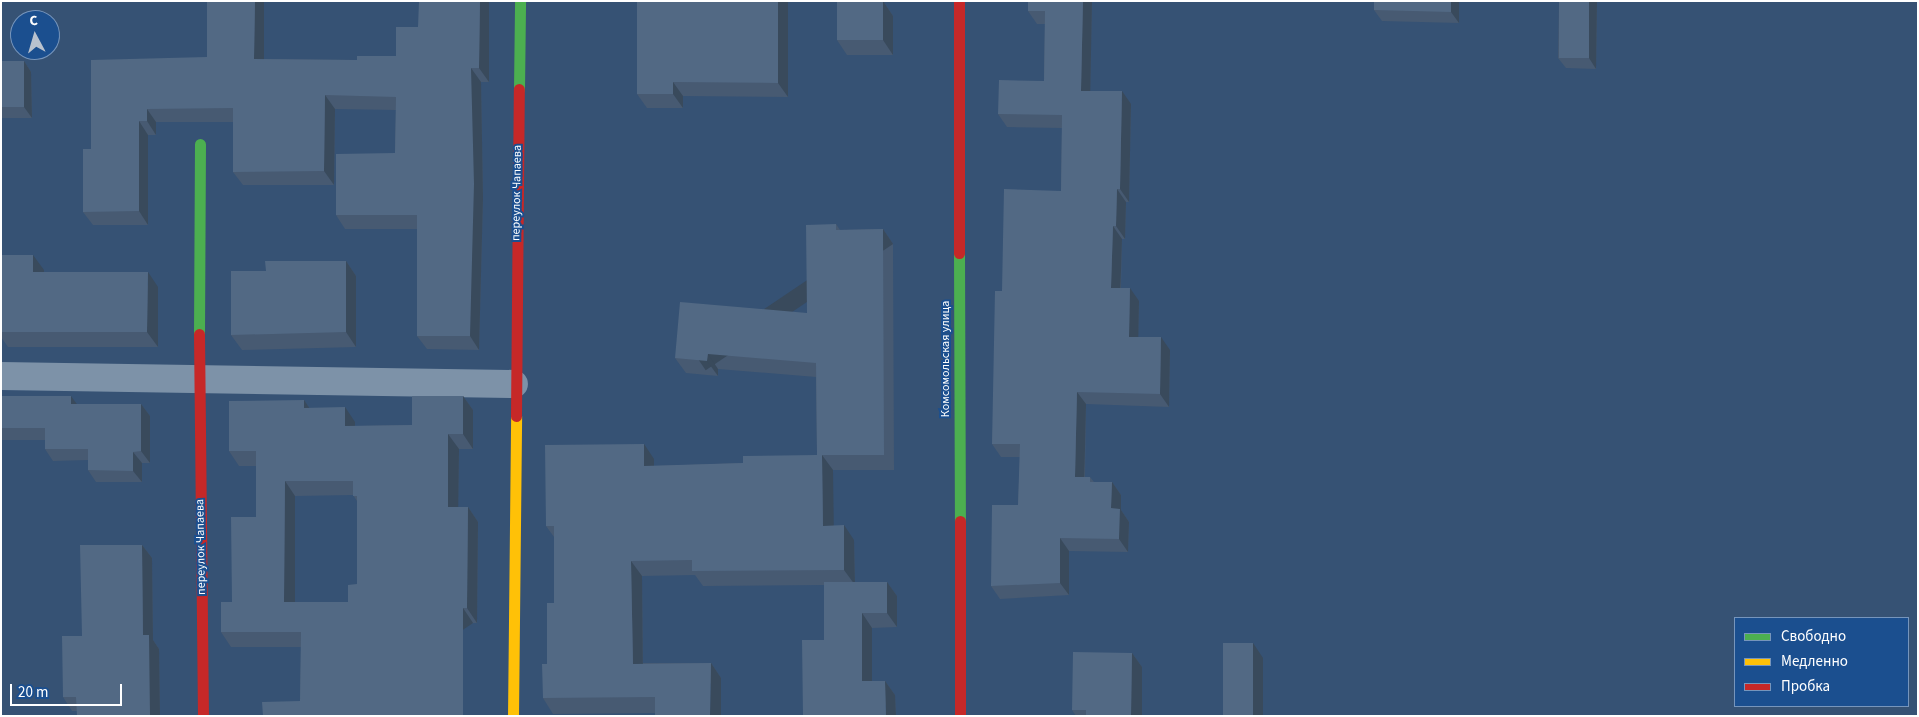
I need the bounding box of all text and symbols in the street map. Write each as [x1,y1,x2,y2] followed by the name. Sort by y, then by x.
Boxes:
[10,10,60,60] north arrow
[28,11,39,31] text: С
[509,145,525,241] street label: переулок Чапаева
[939,301,953,417] street label: Комсомольская улица
[193,499,209,595] street label: переулок Чапаева
[1734,617,1909,707] legend
[1781,626,1846,647] text: Свободно
[1781,651,1848,672] text: Медленно
[12,674,125,706] scale bar
[1781,676,1830,697] text: Пробка
[18,682,48,703] text: 20 m

